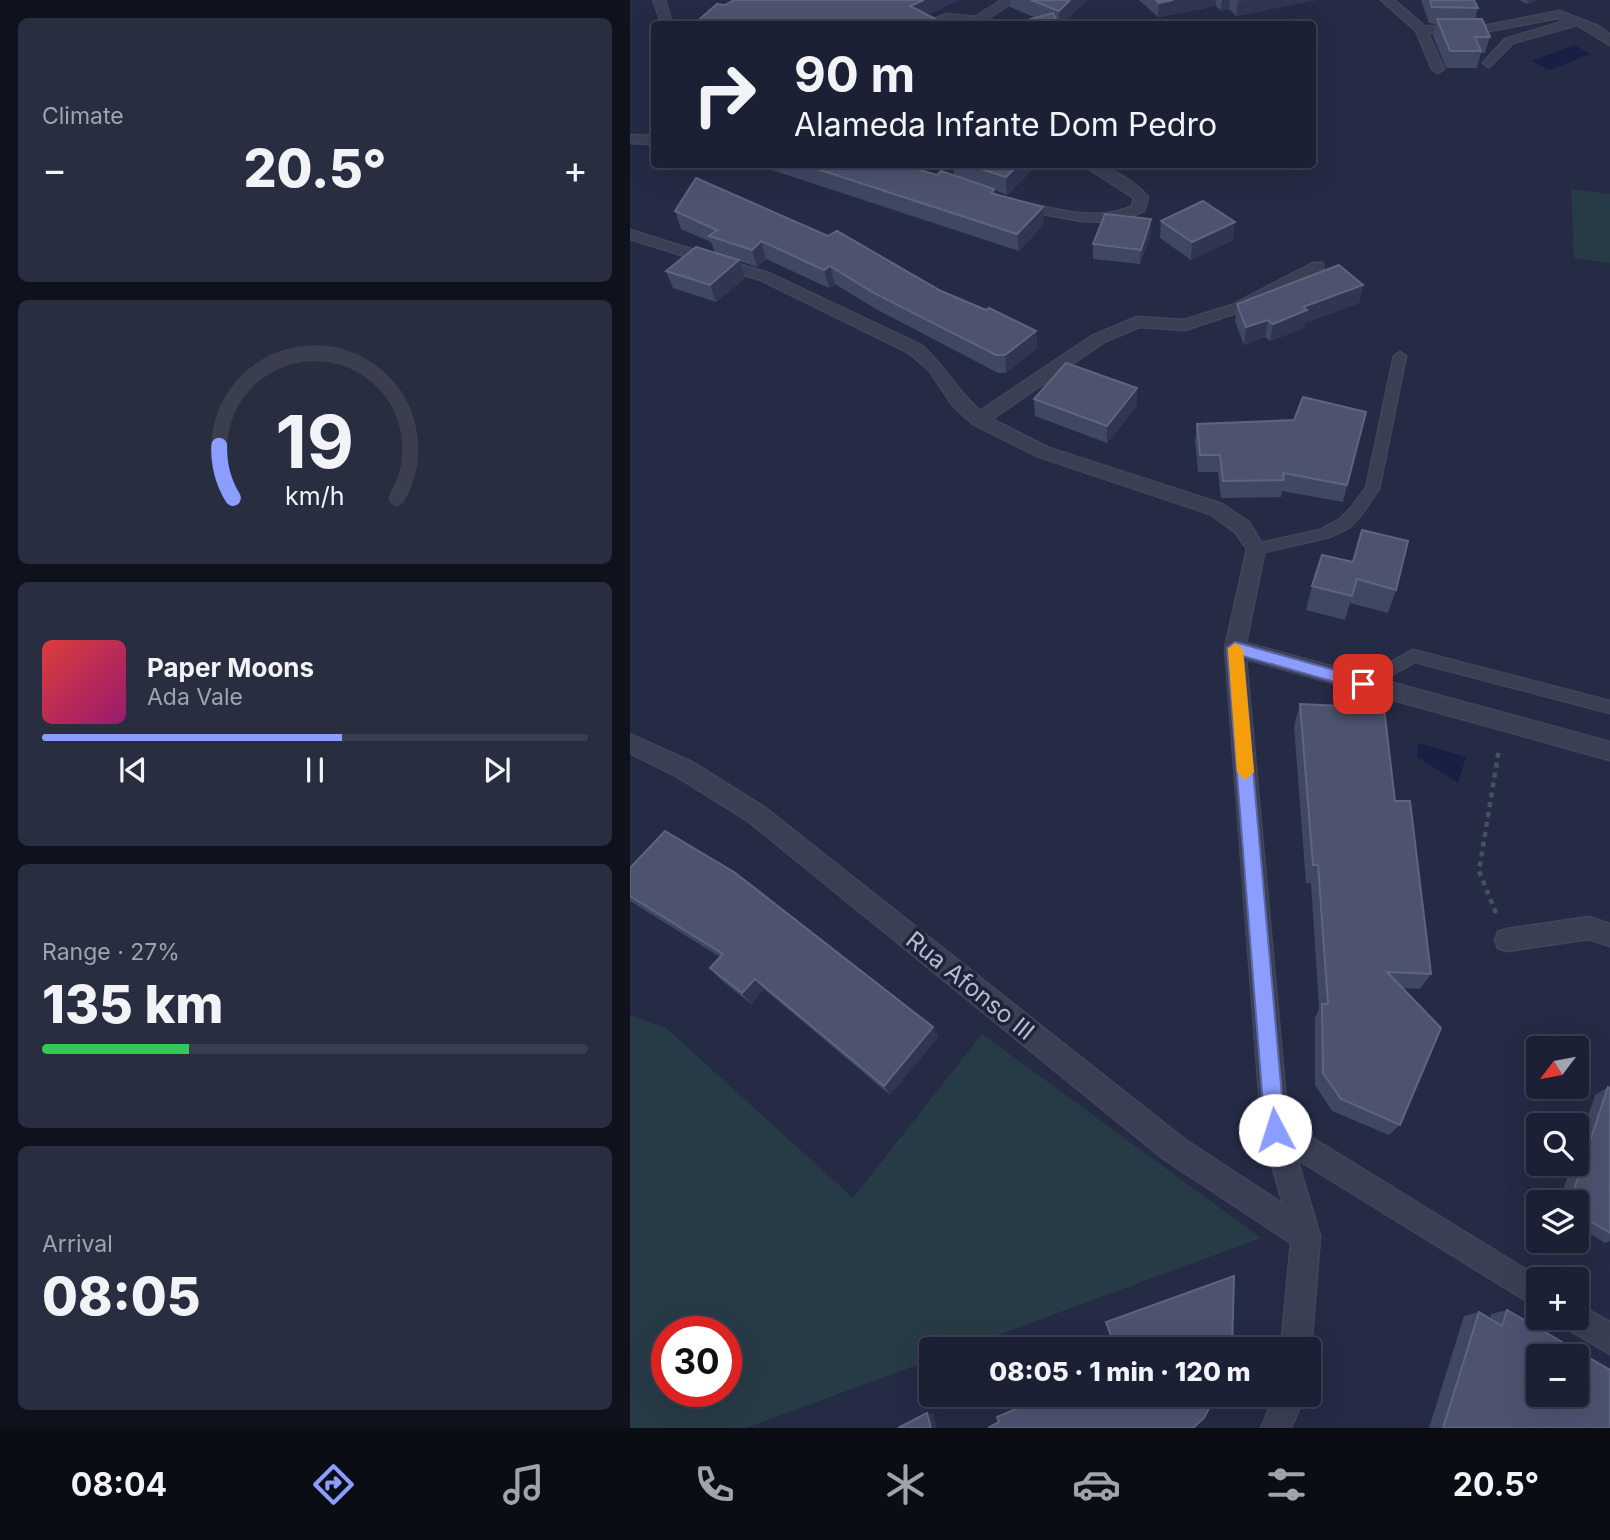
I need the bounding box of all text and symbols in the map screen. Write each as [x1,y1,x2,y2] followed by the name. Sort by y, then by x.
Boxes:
[794,45,915,104] text: 90 m
[679,49,770,140] icon: right
[42,102,124,130] text: Climate
[794,105,1217,144] text: Alameda Infante Dom Pedro
[243,137,387,200] text: 20.5°
[42,146,67,192] text: −
[563,146,588,192] text: +
[276,397,354,486] text: 19
[285,481,345,511] text: km/h
[147,652,314,683] text: Paper Moons
[1333,654,1393,714] pin
[1344,665,1382,703] icon: arrive
[147,683,243,711] text: Ada Vale
[114,751,152,789] icon: previous
[296,751,334,789] icon: pause
[478,751,516,789] icon: next
[900,925,1040,1046] street label: Rua Afonso III
[42,938,180,966] text: Range · 27%
[42,973,223,1036] text: 135 km
[1526,1036,1589,1099] north arrow
[1526,1036,1589,1407] map controls
[1238,1093,1312,1167] position arrow
[1526,1113,1589,1176] button: search
[1526,1190,1589,1253] button: layers
[42,1230,113,1258] text: Arrival
[42,1265,201,1328] text: 08:05
[1526,1267,1589,1330] button: +
[651,1316,742,1407] speed limit sign: 30
[1526,1344,1589,1407] button: −
[989,1356,1251,1387] text: 08:05 · 1 min · 120 m
[309,1460,358,1509] icon: directions
[499,1460,548,1509] icon: music
[690,1460,739,1509] icon: phone
[881,1460,930,1509] icon: climate
[1072,1460,1121,1509] icon: car
[1262,1460,1311,1509] icon: filters
[71,1465,167,1504] text: 08:04
[1453,1465,1539,1504] text: 20.5°

